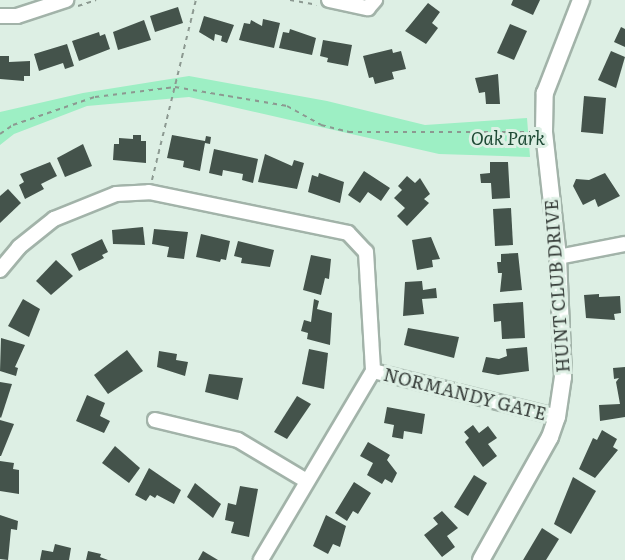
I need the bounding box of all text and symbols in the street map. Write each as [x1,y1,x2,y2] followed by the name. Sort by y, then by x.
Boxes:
[471,127,545,149] park label: Oak Park
[540,199,574,373] street label: HUNT CLUB DRIVE
[381,363,549,425] street label: NORMANDY GATE

